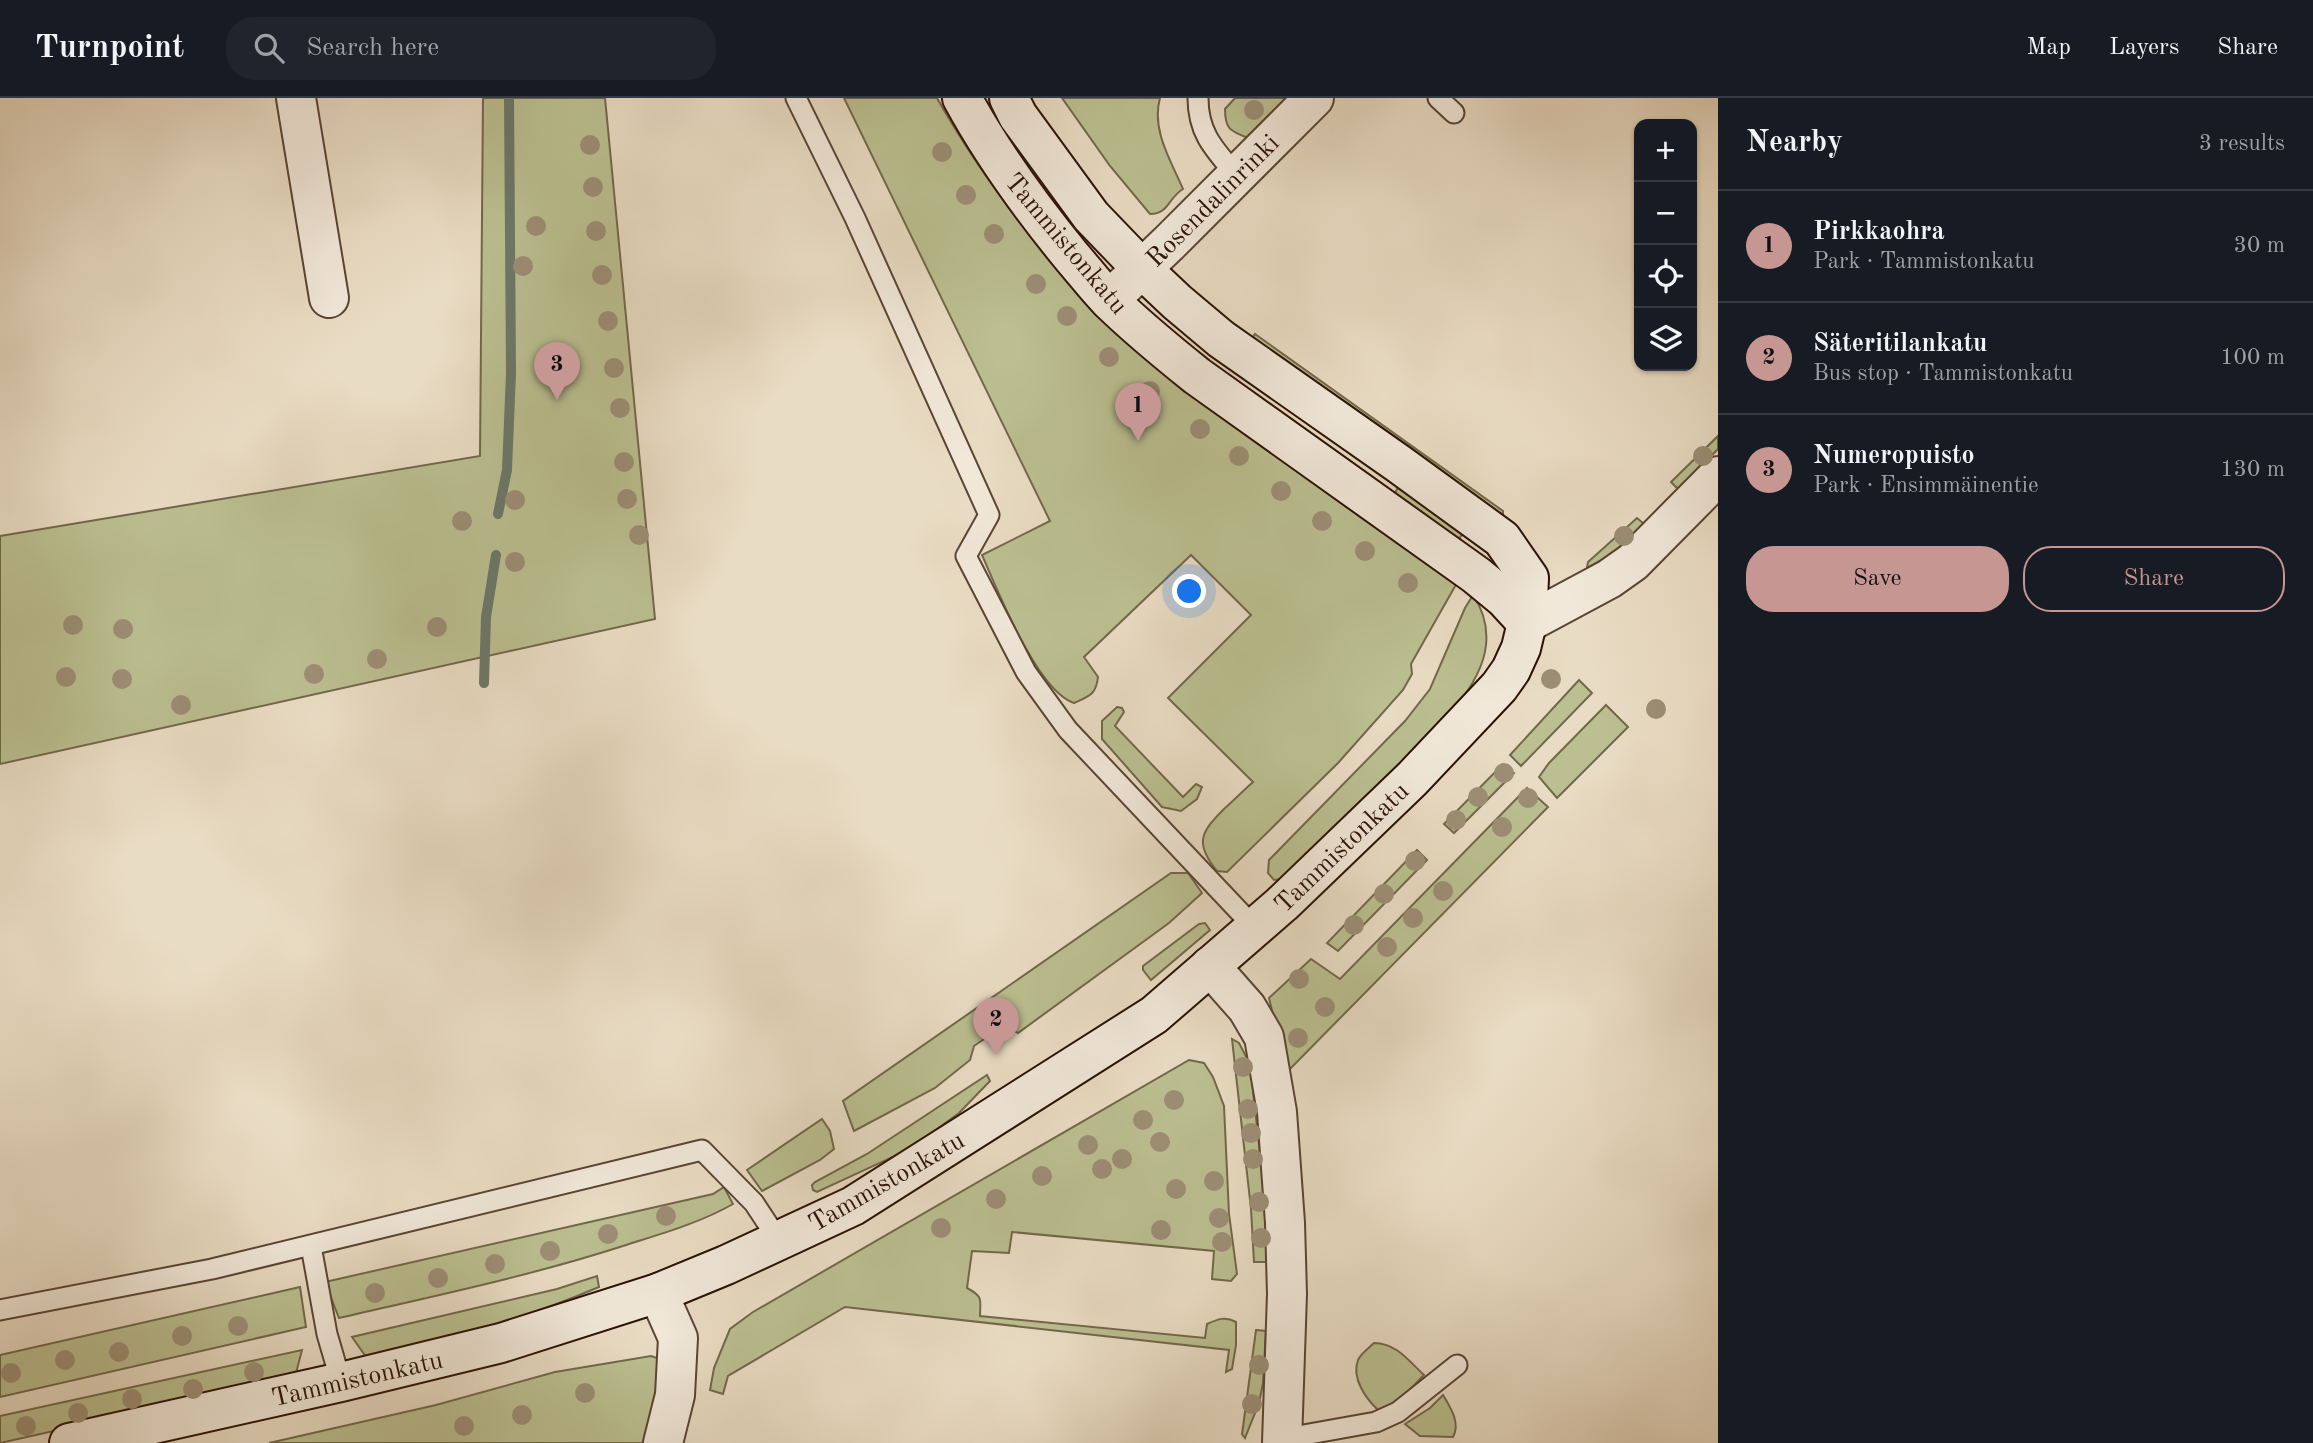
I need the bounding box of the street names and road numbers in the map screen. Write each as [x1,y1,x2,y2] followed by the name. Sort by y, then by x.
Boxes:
[1142,130,1285,273] street label: Rosendalinrinki
[999,169,1132,320] street label: Tammistonkatu
[1270,778,1414,919] street label: Tammistonkatu
[805,1128,969,1238] street label: Tammistonkatu
[269,1348,446,1412] street label: Tammistonkatu

